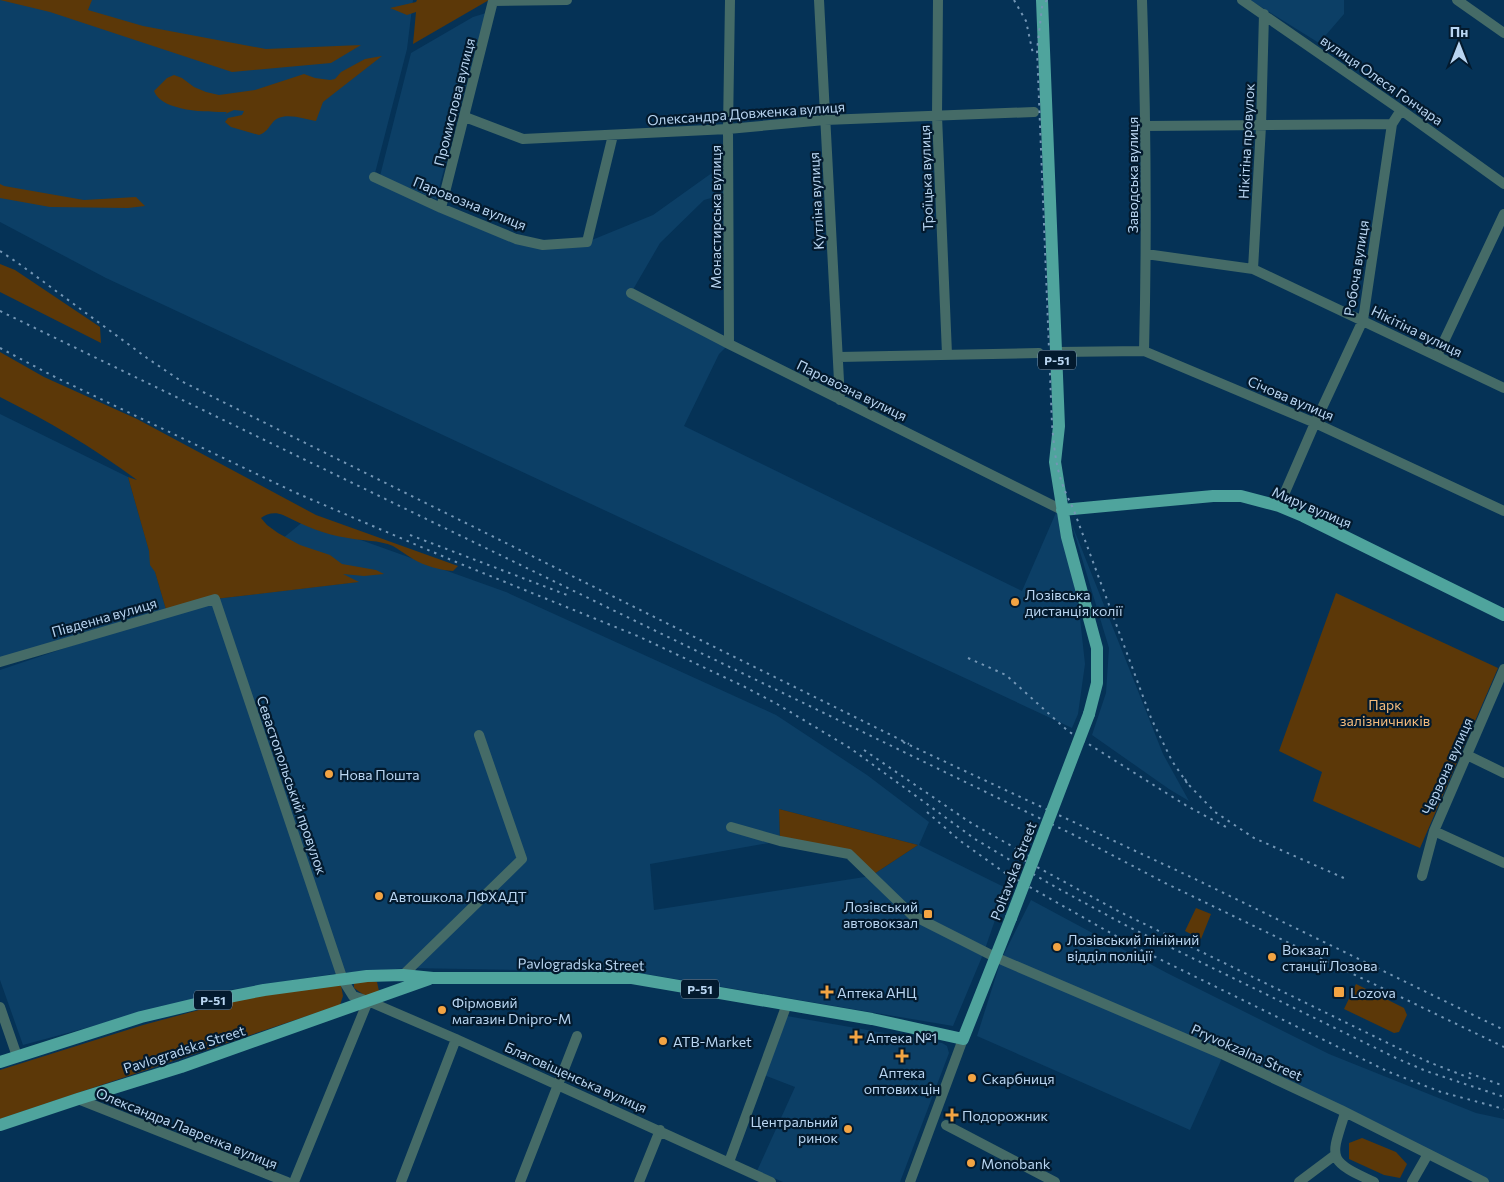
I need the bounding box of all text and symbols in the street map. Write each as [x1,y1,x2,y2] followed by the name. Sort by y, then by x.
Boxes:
[1434,20,1484,70] north arrow
[1450,23,1468,40] text: Пн
[1318,31,1446,129] street label: вулиця Олеся Гончара
[430,36,478,168] street label: Промислова вулиця
[1234,82,1258,199] street label: Нікітіна провулок
[646,98,846,128] street label: Олександра Довженка вулиця
[1124,117,1141,233] street label: Заводська вулиця
[916,124,936,232] street label: Троїцька вулиця
[707,145,724,289] street label: Монастирська вулиця
[805,152,827,250] street label: Кутліна вулиця
[411,173,529,233] street label: Паровозна вулиця
[1340,219,1372,317] street label: Робоча вулиця
[1369,302,1465,360] street label: Нікітіна вулиця
[1038,350,1076,370] road number: Р-51
[794,356,910,424] street label: Паровозна вулиця
[1245,372,1337,424] street label: Січова вулиця
[1269,483,1355,531] street label: Миру вулиця
[1025,586,1123,619] place label: Лозівська дистанція колії
[49,594,159,640] street label: Південна вулиця
[1009,596,1021,608] marker: Лозівська дистанція колії
[253,693,331,877] street label: Севастопольський провулок
[1340,696,1430,729] park label: Парк залізничників
[1418,715,1476,817] street label: Червона вулиця
[339,766,420,783] place label: Нова Пошта
[323,768,335,780] marker: Нова Пошта
[986,819,1040,923] street label: Poltavska Street
[389,888,527,905] place label: Автошкола ЛФХАДТ
[373,890,385,902] marker: Автошкола ЛФХАДТ
[843,898,918,931] place label: Лозівський автовокзал
[922,908,934,920] marker: Лозівський автовокзал
[1067,931,1199,964] place label: Лозівський лінійний відділ поліції
[1051,941,1063,953] marker: Лозівський лінійний відділ поліції
[1282,941,1378,974] place label: Вокзал станції Лозова
[1266,951,1278,963] marker: Вокзал станції Лозова
[517,954,645,974] street label: Pavlogradska Street
[681,980,719,999] road number: Р-51
[837,984,917,1001] place label: Аптека АНЦ
[1350,984,1396,1001] place label: Lozova
[1332,985,1346,999] marker: Lozova
[821,986,833,998] marker: Аптека АНЦ
[194,990,232,1010] road number: Р-51
[452,994,571,1027] place label: Фірмовий магазин Dnipro-M
[436,1004,448,1016] marker: Фірмовий магазин Dnipro-M
[1189,1020,1305,1084] street label: Pryvokzalna Street
[121,1021,247,1077] street label: Pavlogradska Street
[866,1029,937,1046] place label: Аптека №1
[850,1031,862,1043] marker: Аптека №1
[673,1033,752,1050] place label: ATB-Market
[657,1035,669,1047] marker: ATB-Market
[502,1038,650,1116] street label: Благовіщенська вулиця
[896,1050,908,1062] marker: Аптека оптових цін
[864,1064,940,1097] place label: Аптека оптових цін
[982,1070,1055,1087] place label: Скарбниця
[966,1072,978,1084] marker: Скарбниця
[94,1084,280,1172] street label: Олександра Лавренка вулиця
[962,1107,1049,1124] place label: Подорожник
[946,1109,958,1121] marker: Подорожник
[751,1113,839,1146] place label: Центральний ринок
[842,1123,854,1135] marker: Центральний ринок
[981,1155,1051,1172] place label: Monobank
[965,1157,977,1169] marker: Monobank

